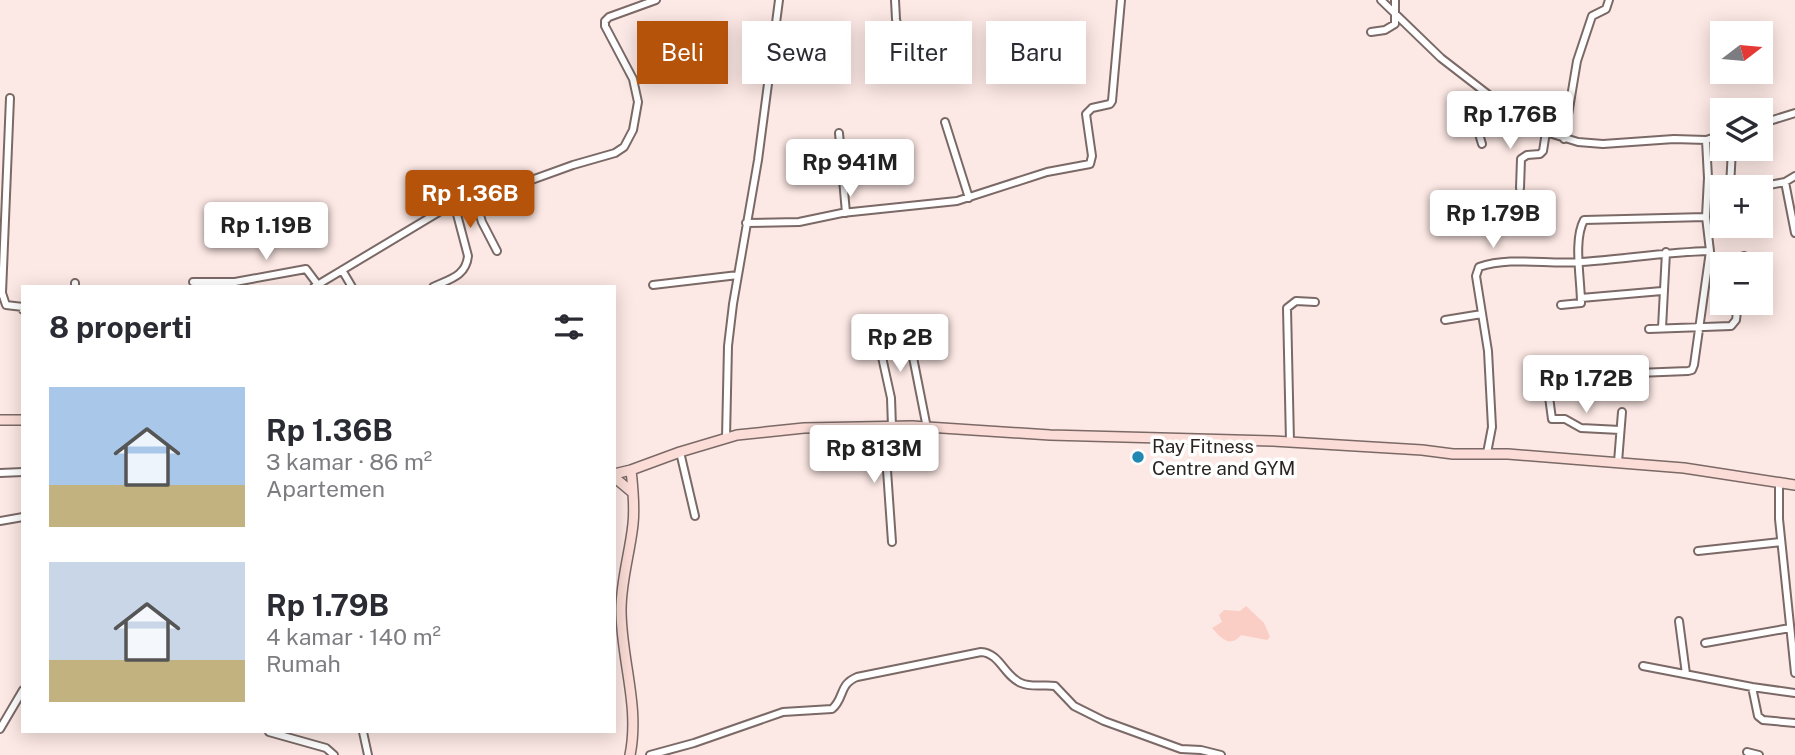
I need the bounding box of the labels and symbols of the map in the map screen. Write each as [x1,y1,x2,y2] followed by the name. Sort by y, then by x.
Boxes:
[1710,21,1773,84] north arrow
[1438,92,1582,151] pin: Rp 1.76B
[785,140,915,199] pin: Rp 941M
[398,170,542,230] pin: Rp 1.36B
[1421,190,1565,250] pin: Rp 1.79B
[194,202,338,262] pin: Rp 1.19B
[851,314,949,374] pin: Rp 2B
[1514,356,1658,415] pin: Rp 1.72B
[809,426,939,485] pin: Rp 813M
[1152,435,1295,479] place label: Ray Fitness Centre and GYM
[1130,449,1146,465] marker: Ray Fitness Centre and GYM

